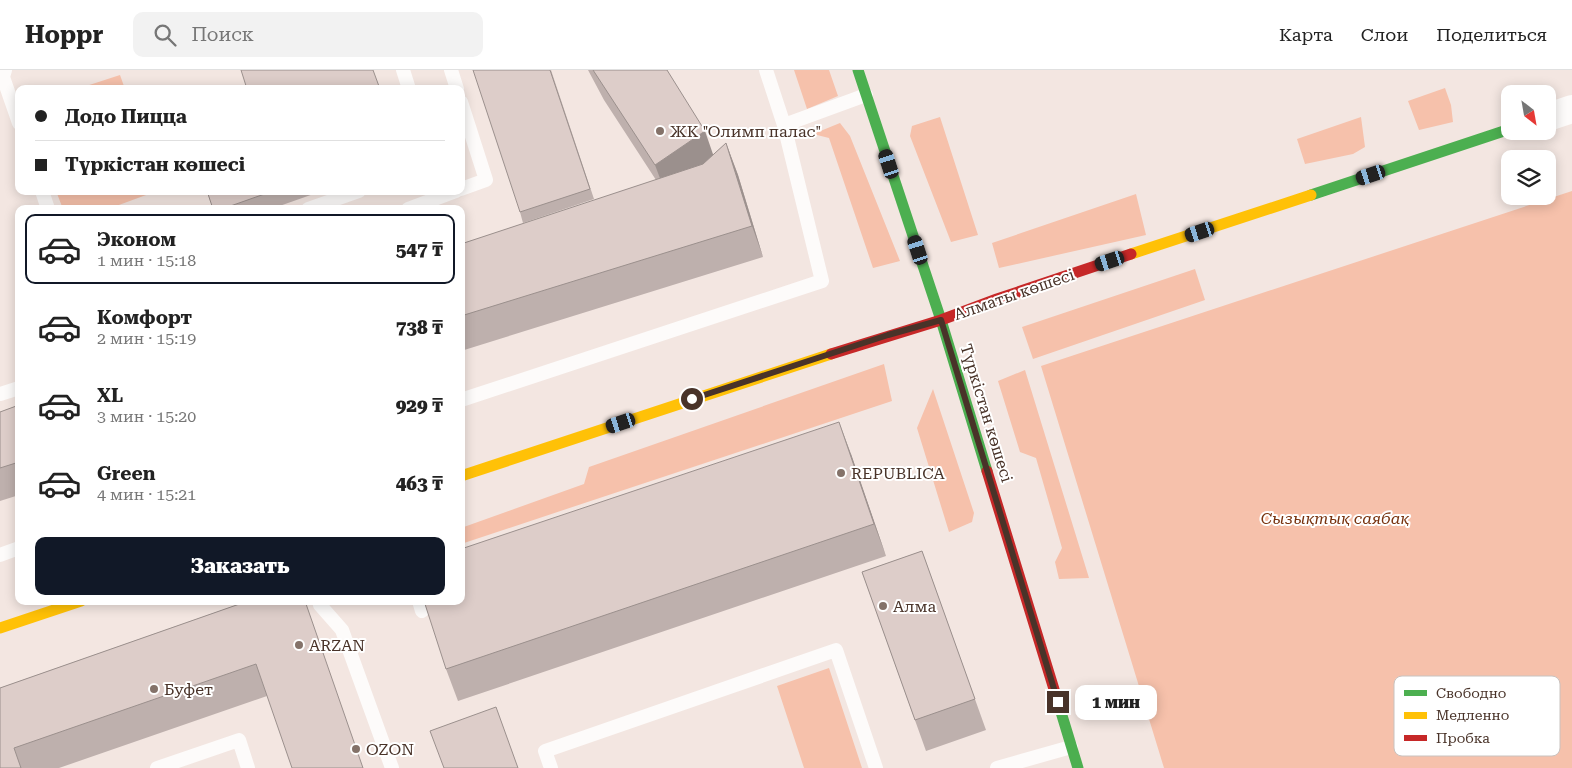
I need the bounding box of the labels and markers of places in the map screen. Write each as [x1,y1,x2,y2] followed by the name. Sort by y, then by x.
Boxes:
[670,122,821,141] place label: ЖК "Олимп палас"
[654,125,666,137] marker: ЖК "Олимп палас"
[851,464,946,483] place label: REPUBLICA
[835,467,847,479] marker: REPUBLICA
[893,597,937,616] place label: Алма
[877,600,889,612] marker: Алма
[309,636,365,655] place label: ARZAN
[293,639,305,651] marker: ARZAN
[164,680,213,699] place label: Буфет
[148,683,160,695] marker: Буфет
[366,740,414,759] place label: OZON
[350,743,362,755] marker: OZON

